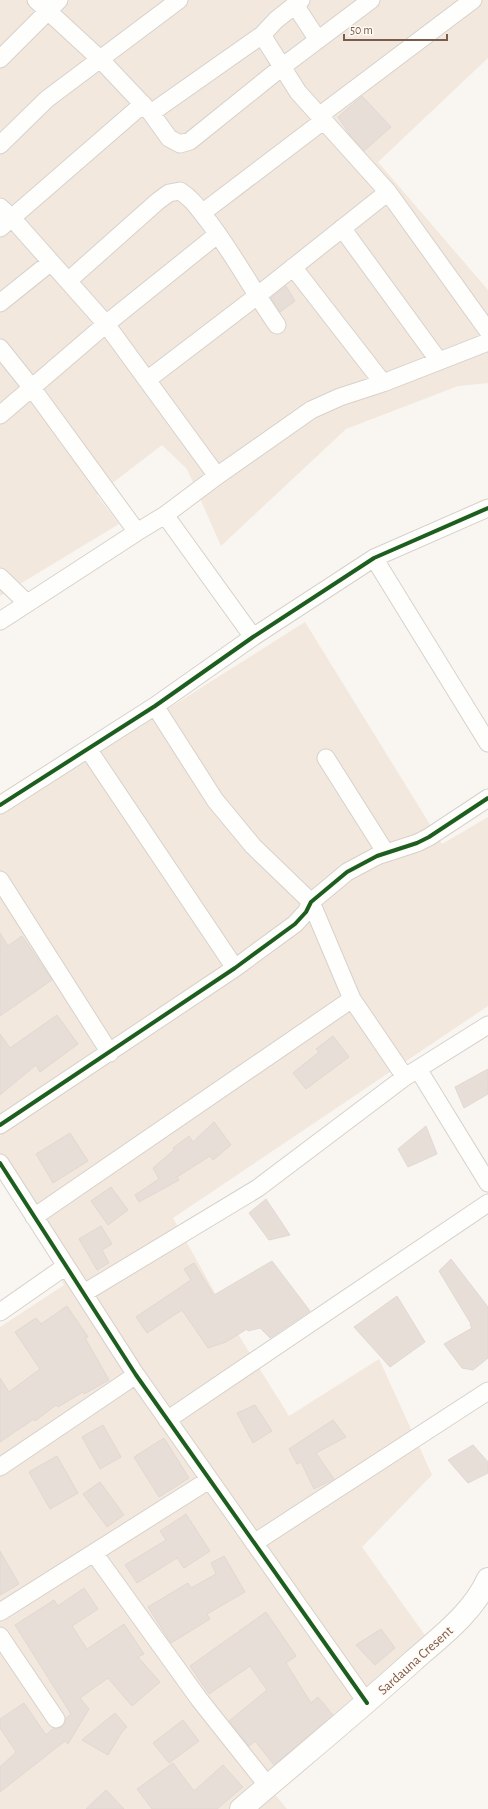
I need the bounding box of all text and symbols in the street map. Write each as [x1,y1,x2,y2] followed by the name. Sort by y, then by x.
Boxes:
[344,16,447,42] scale bar
[350,24,373,36] text: 50 m
[376,1623,456,1698] street label: Sardauna Cresent

